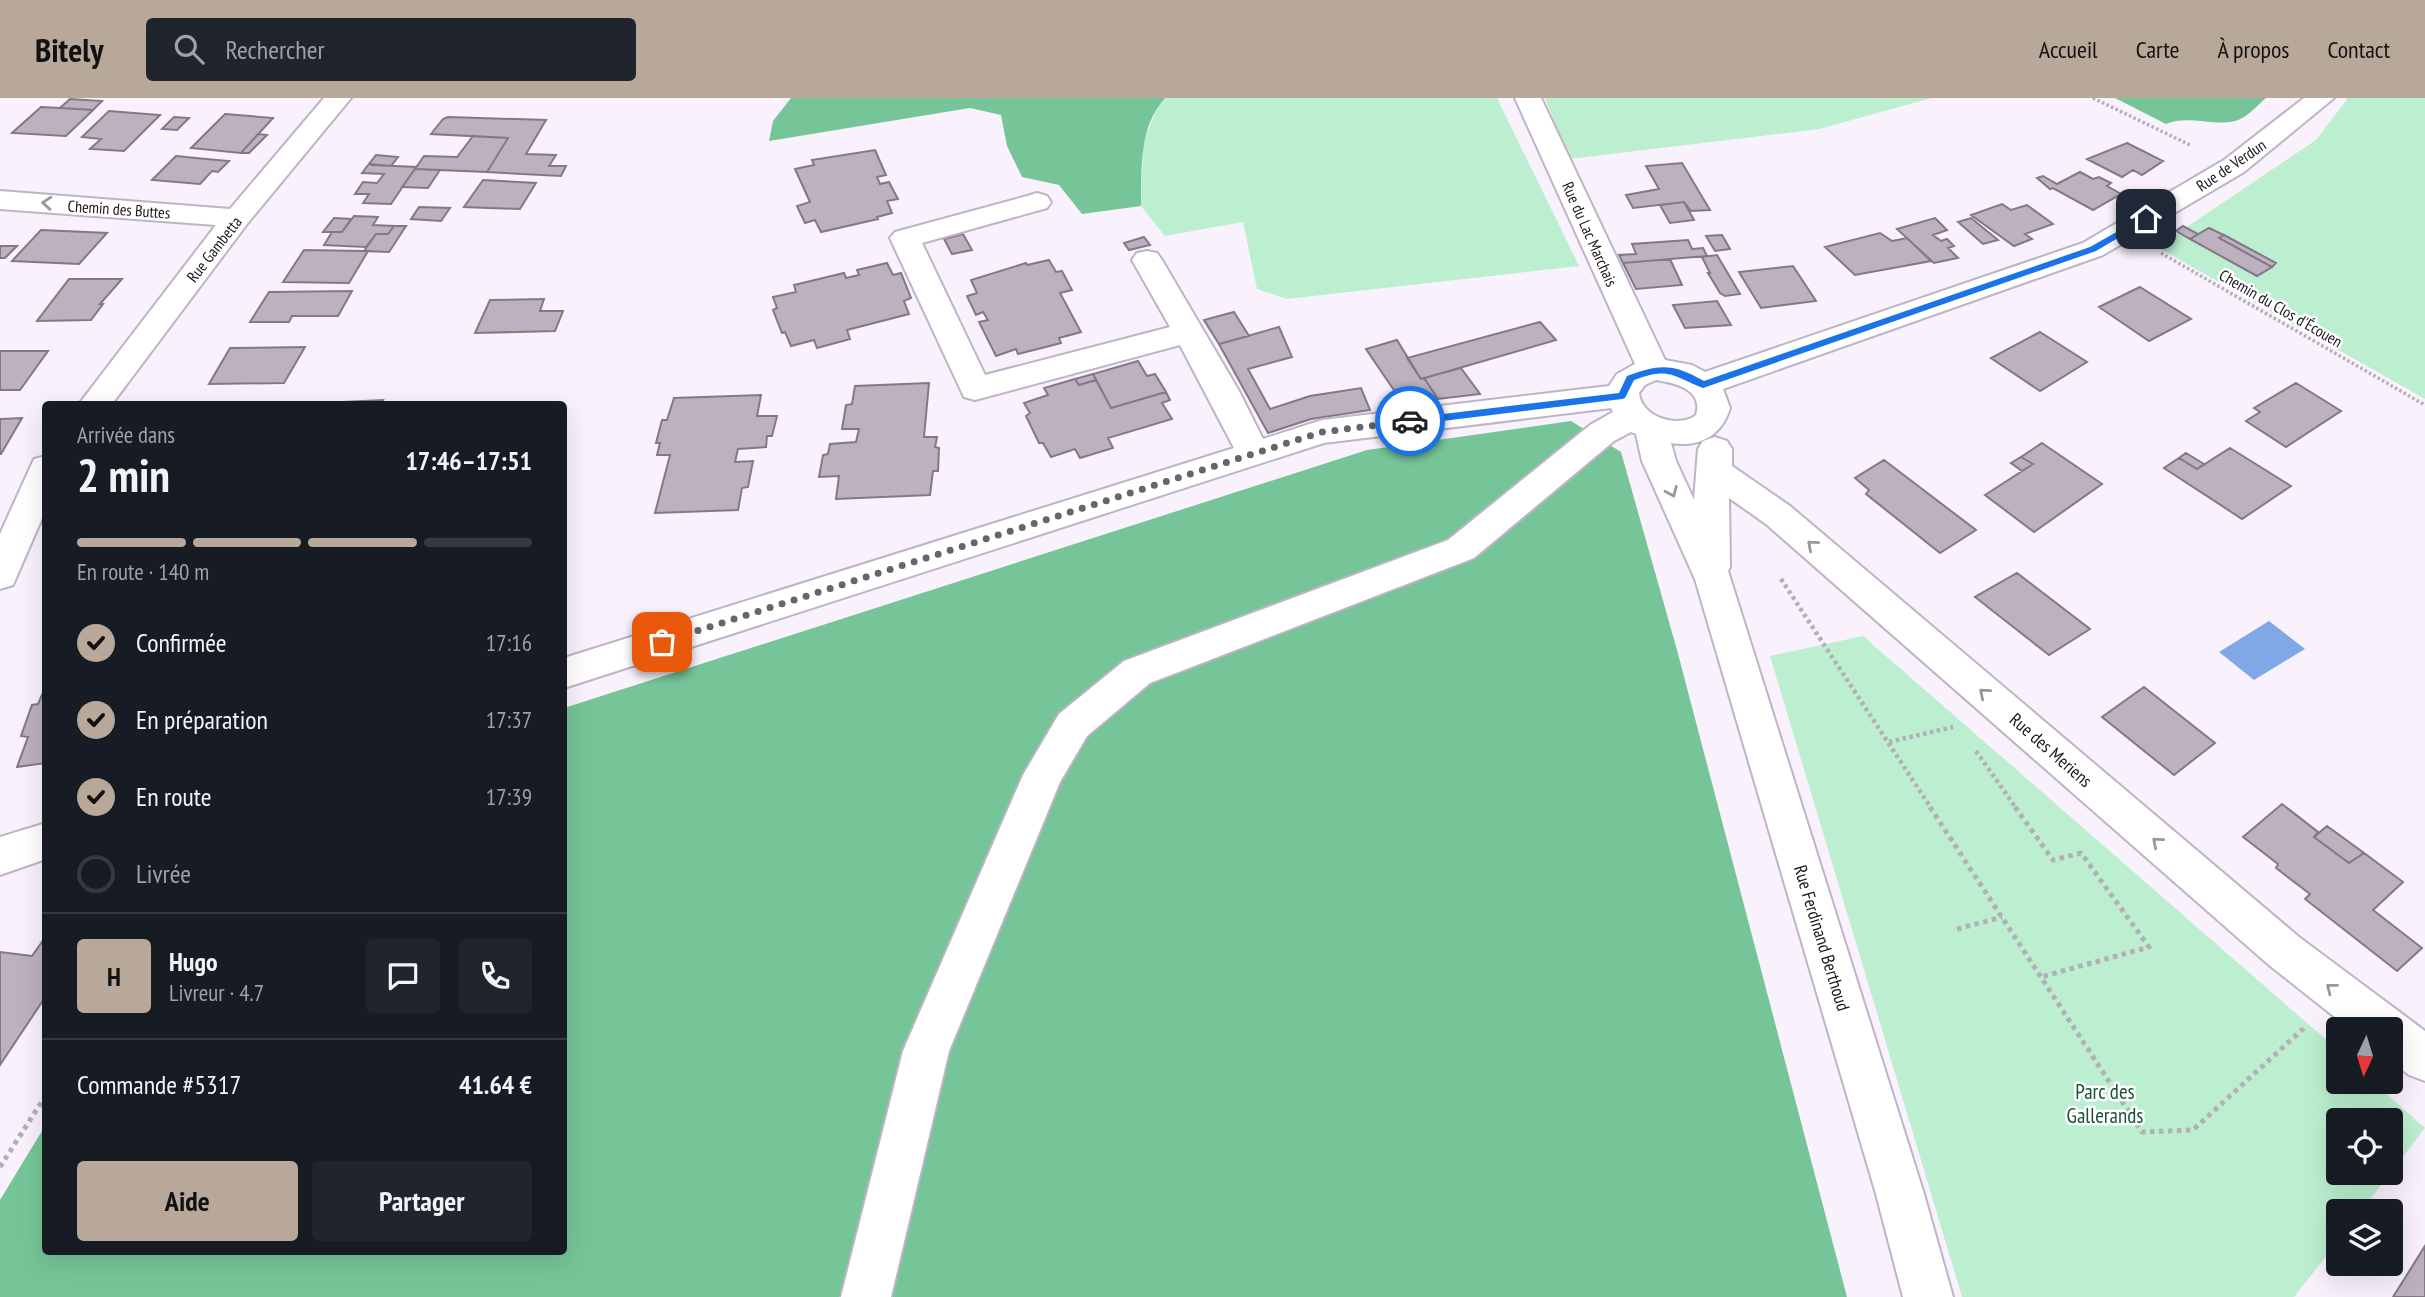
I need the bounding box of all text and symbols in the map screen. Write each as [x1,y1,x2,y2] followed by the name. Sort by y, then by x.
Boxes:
[146,18,636,81] search box
[35,28,104,71] text: Bitely
[170,30,208,68] icon: search
[226,33,325,66] text: Rechercher
[2039,34,2098,65] text: Accueil
[2136,34,2179,65] text: Carte
[2217,34,2289,65] text: À propos
[2327,34,2390,65] text: Contact
[2192,134,2270,196] street label: Rue de Verdun
[1558,179,1622,289] street label: Rue du Lac Marchais
[2116,189,2176,249] pin
[67,195,171,223] street label: Chemin des Buttes
[41,196,52,211] one-way arrow
[2127,200,2165,238] icon: home
[182,212,246,286] street label: Rue Gambetta
[2216,265,2346,351] street label: Chemin du Clos d'Écouen
[1375,386,1445,456] courier
[1391,402,1429,440] icon: car
[77,420,175,449] text: Arrivée dans
[405,444,532,477] text: 17:46–17:51
[77,445,170,505] text: 2 min
[1664,485,1678,497] one-way arrow
[1807,541,1820,553] one-way arrow
[77,557,209,586] text: En route · 140 m
[632,612,692,672] pin
[643,623,681,661] icon: bag
[77,624,115,662] icon: check
[136,626,227,659] text: Confirmée
[486,628,532,657] text: 17:16
[1980,689,1993,701] one-way arrow
[77,701,115,739] icon: check
[136,703,268,736] text: En préparation
[486,705,532,734] text: 17:37
[2005,708,2097,792] street label: Rue des Meriens
[77,778,115,816] icon: check
[136,780,211,813] text: En route
[486,782,532,811] text: 17:39
[2152,838,2165,850] one-way arrow
[136,857,191,890] text: Livrée
[1789,862,1855,1014] street label: Rue Ferdinand Berthoud
[366,939,440,1013] button: chat
[458,939,532,1013] button: phone
[169,945,218,978] text: Hugo
[107,960,121,993] text: H
[169,978,264,1007] text: Livreur · 4.7
[2327,983,2339,996] one-way arrow
[2326,1017,2403,1094] north arrow
[2326,1017,2403,1276] map controls
[77,1068,241,1101] text: Commande #5317
[459,1068,532,1101] text: 41.64 €
[2067,1078,2143,1129] park label: Parc des Gallerands
[2326,1108,2403,1185] button: locate
[77,1161,298,1241] button: Aide
[312,1161,532,1241] button: Partager
[2326,1199,2403,1276] button: layers

